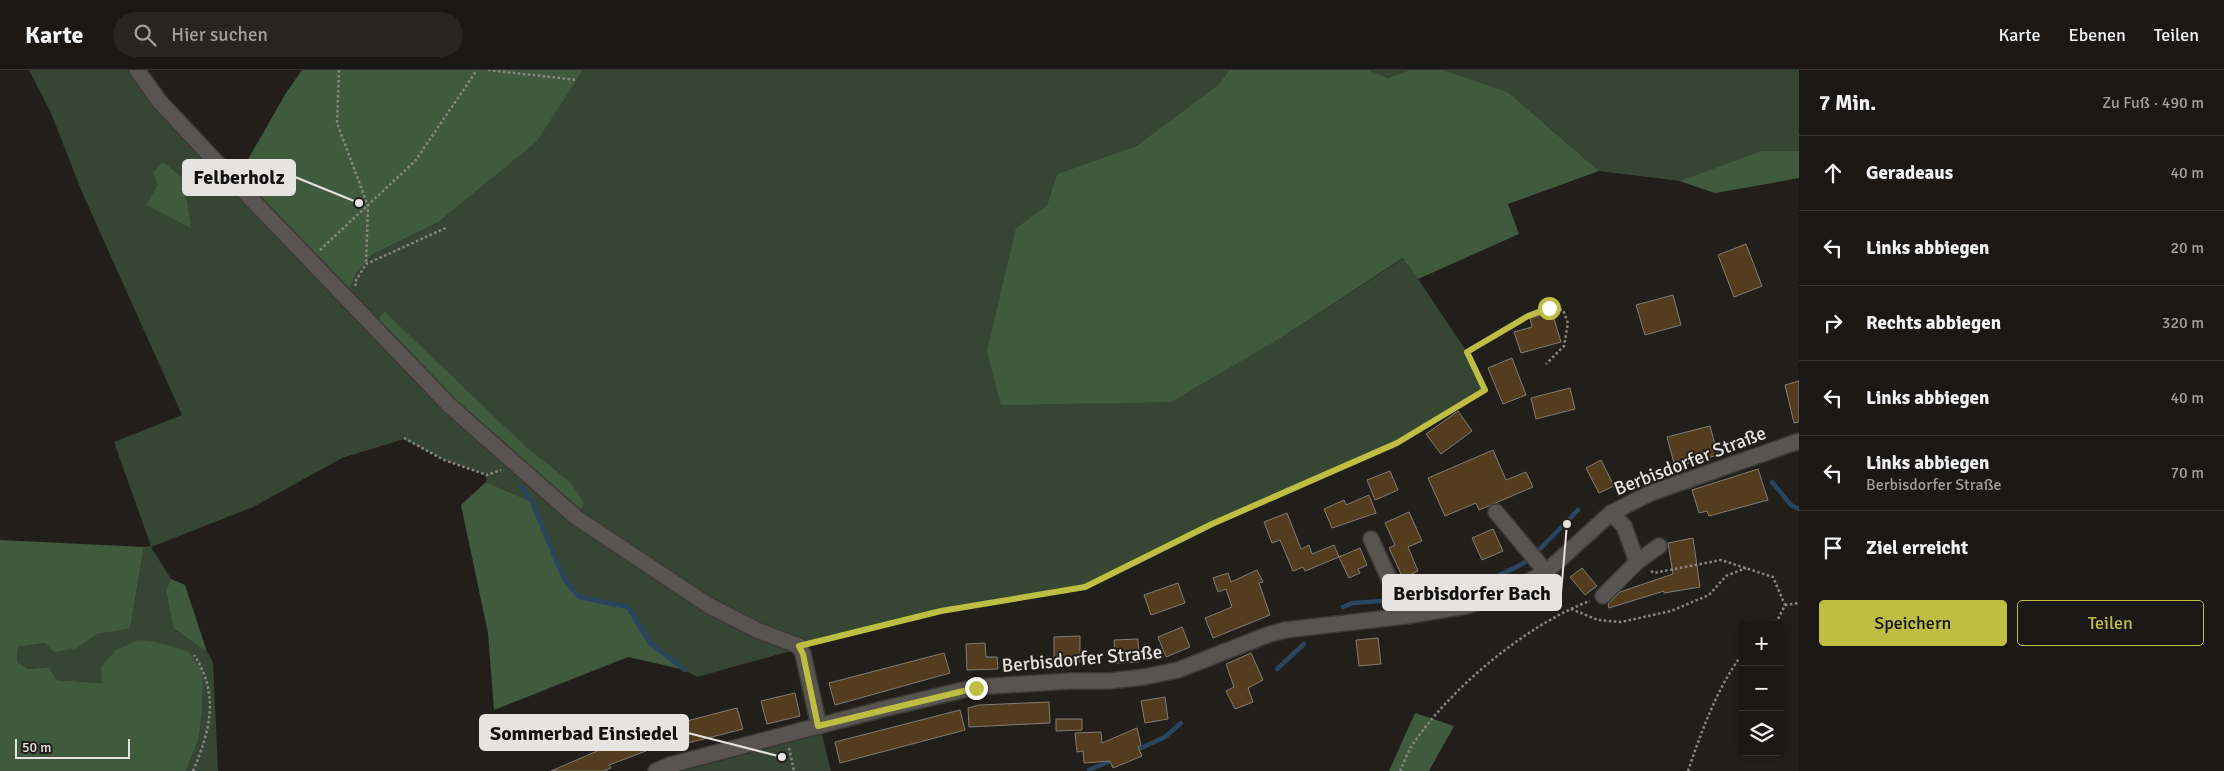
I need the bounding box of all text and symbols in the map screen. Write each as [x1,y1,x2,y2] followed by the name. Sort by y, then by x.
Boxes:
[113,12,463,57] search box
[25,20,83,50] text: Karte
[131,21,159,49] icon: search
[171,23,268,47] text: Hier suchen
[1998,24,2040,46] text: Karte
[2068,24,2126,46] text: Ebenen
[2154,24,2199,46] text: Teilen
[1819,90,1876,116] text: 7 Min.
[2102,93,2204,113] text: Zu Fuß · 490 m
[1819,159,1847,187] icon: ahead
[183,160,295,195] callout: Felberholz
[1866,161,1953,185] text: Geradeaus
[2170,163,2204,183] text: 40 m
[193,165,285,190] text: Felberholz
[1819,234,1847,262] icon: left
[1866,236,1989,260] text: Links abbiegen
[2170,238,2204,258] text: 20 m
[1538,297,1561,320] route start
[1819,309,1847,337] icon: right
[1866,311,2001,335] text: Rechts abbiegen
[2162,313,2204,333] text: 320 m
[1819,384,1847,412] icon: left
[1866,386,1989,410] text: Links abbiegen
[2170,388,2204,408] text: 40 m
[1611,421,1769,501] street label: Berbisdorfer Straße
[1866,451,1989,475] text: Links abbiegen
[1819,459,1847,487] icon: left
[2170,463,2204,483] text: 70 m
[1866,475,2002,495] text: Berbisdorfer Straße
[1819,534,1847,562] icon: arrive
[1866,536,1968,560] text: Ziel erreicht
[1383,575,1561,610] callout: Berbisdorfer Bach
[1393,581,1551,606] text: Berbisdorfer Bach
[1819,600,2007,646] button: Speichern
[2017,600,2204,646] button: Teilen
[1739,621,1784,756] map controls
[1739,621,1784,666] button: +
[1001,640,1163,678] street label: Berbisdorfer Straße
[1739,666,1784,711] button: −
[965,677,988,700] route end
[1739,711,1784,756] button: layers
[480,715,688,750] callout: Sommerbad Einsiedel
[490,721,678,746] text: Sommerbad Einsiedel
[15,736,130,759] scale bar
[22,739,51,756] text: 50 m

